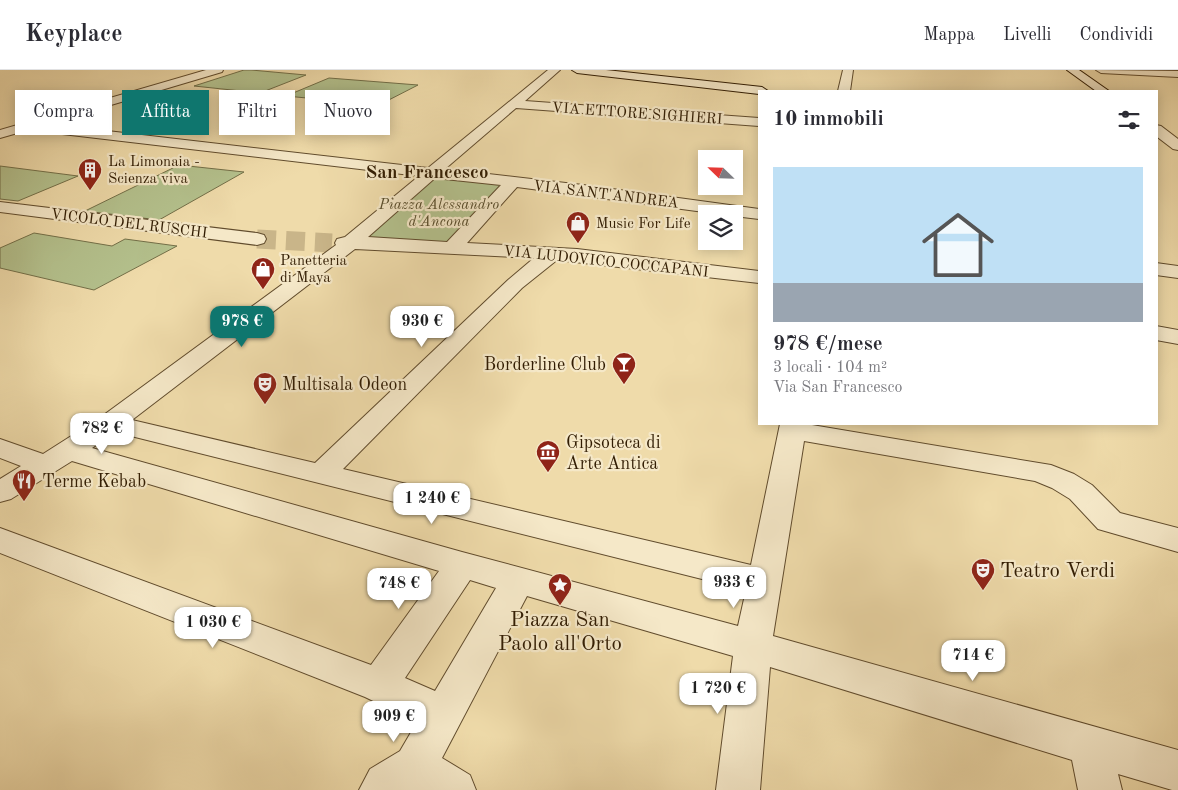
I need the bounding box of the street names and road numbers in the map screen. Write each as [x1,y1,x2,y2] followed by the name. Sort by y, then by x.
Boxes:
[551,101,723,128] street label: VIA ETTORE SIGHIERI
[532,179,680,212] street label: VIA SANT'ANDREA
[49,207,208,242] street label: VICOLO DEL RUSCHI
[502,244,709,281] street label: VIA LUDOVICO COCCAPANI

